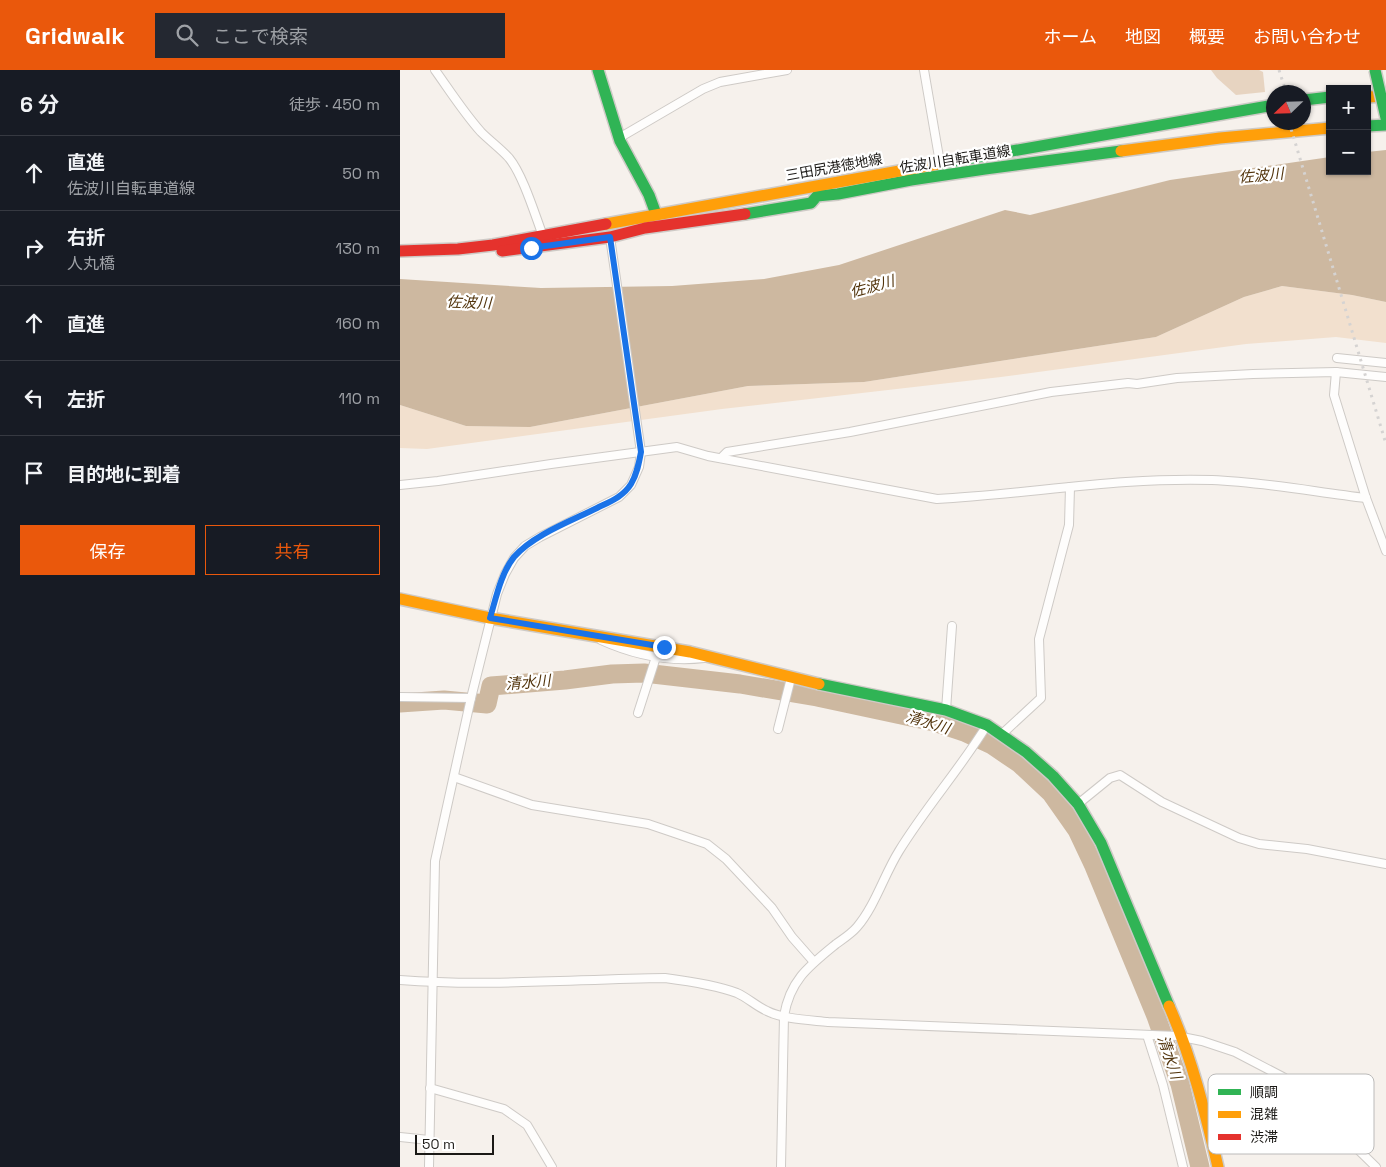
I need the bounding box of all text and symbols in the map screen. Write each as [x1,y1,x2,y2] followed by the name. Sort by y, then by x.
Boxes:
[155,13,505,58] search box
[25,20,125,51] text: Gridwalk
[173,21,201,49] icon: search
[213,24,308,49] text: ここで検索
[1044,25,1097,48] text: ホーム
[1125,25,1161,48] text: 地図
[1189,25,1225,48] text: 概要
[1253,25,1361,48] text: お問い合わせ
[1266,85,1311,130] north arrow
[1326,85,1371,175] map controls
[1326,85,1371,130] button: +
[20,91,59,118] text: 6 分
[289,94,380,115] text: 徒歩 · 450 m
[1326,130,1371,175] button: −
[898,141,1012,177] street label: 佐波川自転車道線
[67,150,105,175] text: 直進
[784,150,884,184] street label: 三田尻港徳地線
[20,159,48,187] icon: ahead
[342,163,380,184] text: 50 m
[1238,163,1286,186] water label: 佐波川
[67,178,195,199] text: 佐波川自転車道線
[67,225,105,250] text: 右折
[20,234,48,262] icon: right
[520,237,543,260] route start
[336,238,380,259] text: 130 m
[67,253,115,274] text: 人丸橋
[848,270,898,301] water label: 佐波川
[446,292,494,312] water label: 佐波川
[20,309,48,337] icon: ahead
[67,312,105,337] text: 直進
[335,313,380,334] text: 160 m
[20,384,48,412] icon: left
[67,387,105,412] text: 左折
[338,388,380,409] text: 110 m
[20,459,48,487] icon: arrive
[67,462,181,487] text: 目的地に到着
[20,525,195,575] button: 保存
[205,525,380,575] button: 共有
[653,636,676,659] route end
[505,670,553,693] water label: 清水川
[904,706,954,738] water label: 清水川
[1154,1033,1187,1083] water label: 清水川
[1208,1074,1374,1154] legend
[1250,1083,1278,1101] text: 順調
[1250,1105,1278,1123] text: 混雑
[1250,1128,1278,1146] text: 渋滞
[415,1132,494,1155] scale bar
[422,1135,455,1153] text: 50 m

